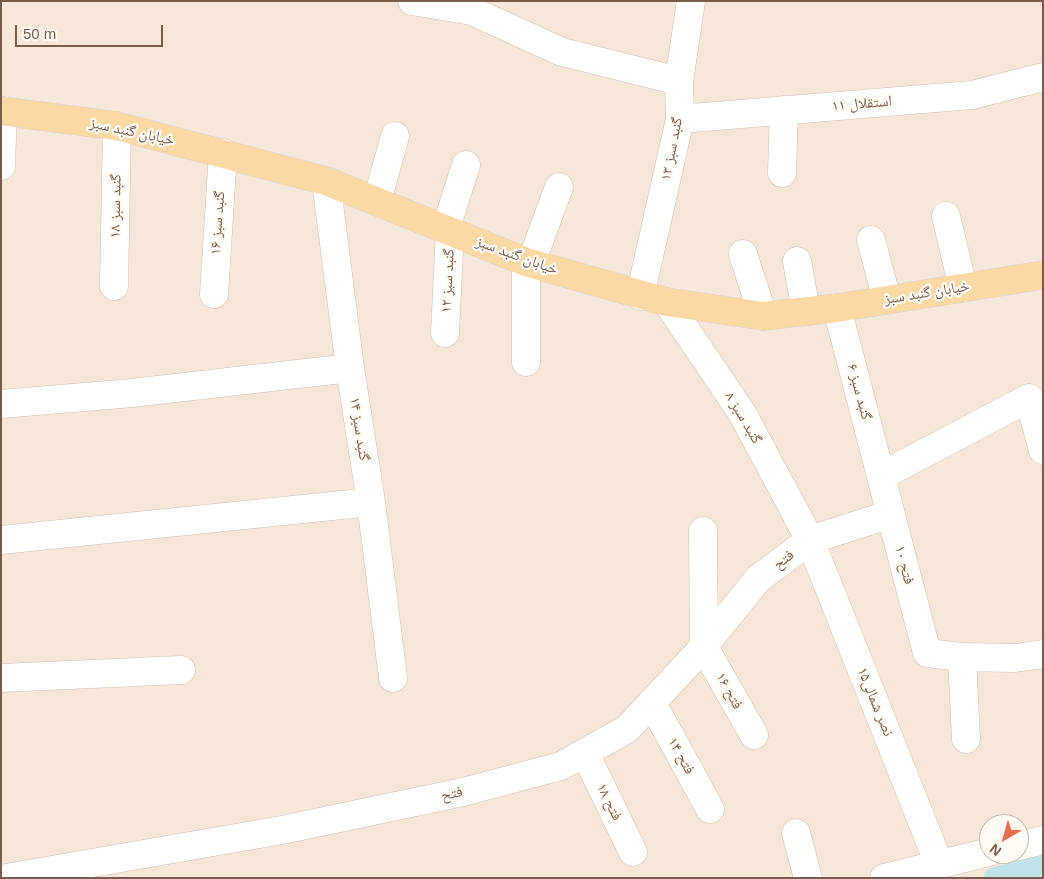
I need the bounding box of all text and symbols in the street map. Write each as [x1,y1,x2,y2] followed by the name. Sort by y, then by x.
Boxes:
[18,15,165,47] scale bar
[23,25,56,42] text: 50 m
[831,92,893,116] street label: استقلال ۱۱
[88,114,176,150] street label: خیابان گنبد سبز
[657,116,687,182] street label: گنبد سبز ۱۳
[106,174,126,238] street label: گنبد سبز ۱۸
[207,190,229,256] street label: گنبد سبز ۱۶
[473,233,561,279] street label: خیابان گنبد سبز
[437,248,459,314] street label: گنبد سبز ۱۲
[883,277,971,309] street label: خیابان گنبد سبز
[843,362,875,422] street label: گنبد سبز ۶
[720,389,766,447] street label: گنبد سبز ۸
[345,396,373,462] street label: گنبد سبز ۱۴
[890,544,918,586] street label: فتح ۱۰
[770,546,798,574] street label: فتح
[853,665,897,739] street label: نصر شمالی۱۵
[712,669,746,713] street label: فتح ۱۶
[664,734,698,778] street label: فتح ۱۴
[592,780,626,824] street label: فتح ۱۸
[440,783,464,805] street label: فتح
[979,814,1029,864] north arrow
[986,841,1004,859] text: N

